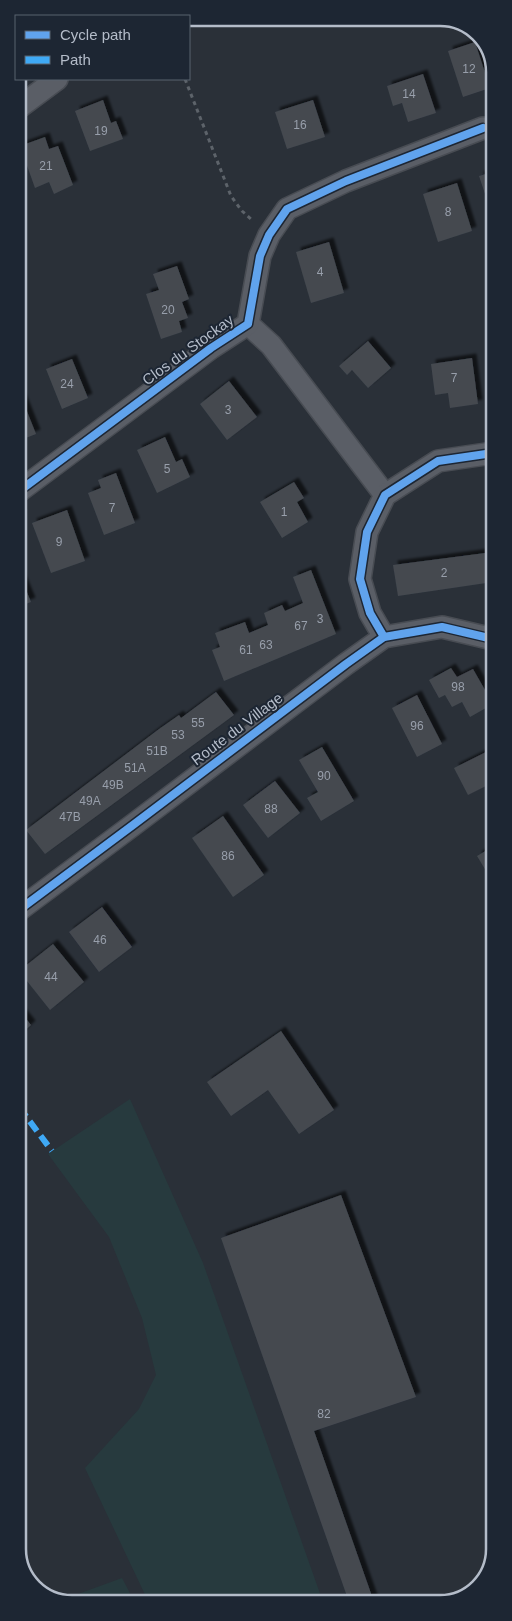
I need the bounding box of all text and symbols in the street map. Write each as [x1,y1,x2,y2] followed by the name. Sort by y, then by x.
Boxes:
[15,15,190,80] legend
[60,26,131,43] text: Cycle path
[60,51,91,68] text: Path
[462,62,476,76] house number: 12
[402,87,416,101] house number: 14
[293,118,307,132] house number: 16
[94,124,108,138] house number: 19
[39,159,53,173] house number: 21
[445,205,452,219] house number: 8
[317,265,324,279] house number: 4
[161,303,175,317] house number: 20
[139,311,237,388] street label: Clos du Stockay
[451,371,458,385] house number: 7
[60,377,74,391] house number: 24
[225,403,232,417] house number: 3
[164,462,171,476] house number: 5
[109,501,116,515] house number: 7
[281,505,288,519] house number: 1
[56,535,63,549] house number: 9
[441,566,448,580] house number: 2
[317,612,324,626] house number: 3
[294,619,308,633] house number: 67
[259,638,273,652] house number: 63
[239,643,253,657] house number: 61
[451,680,465,694] house number: 98
[188,689,286,768] street label: Route du Village
[191,716,205,730] house number: 55
[410,719,424,733] house number: 96
[171,728,185,742] house number: 53
[146,744,168,758] house number: 51B
[124,761,146,775] house number: 51A
[317,769,331,783] house number: 90
[102,778,124,792] house number: 49B
[79,794,101,808] house number: 49A
[264,802,278,816] house number: 88
[59,810,81,824] house number: 47B
[221,849,235,863] house number: 86
[93,933,107,947] house number: 46
[44,970,58,984] house number: 44
[317,1407,331,1421] house number: 82

